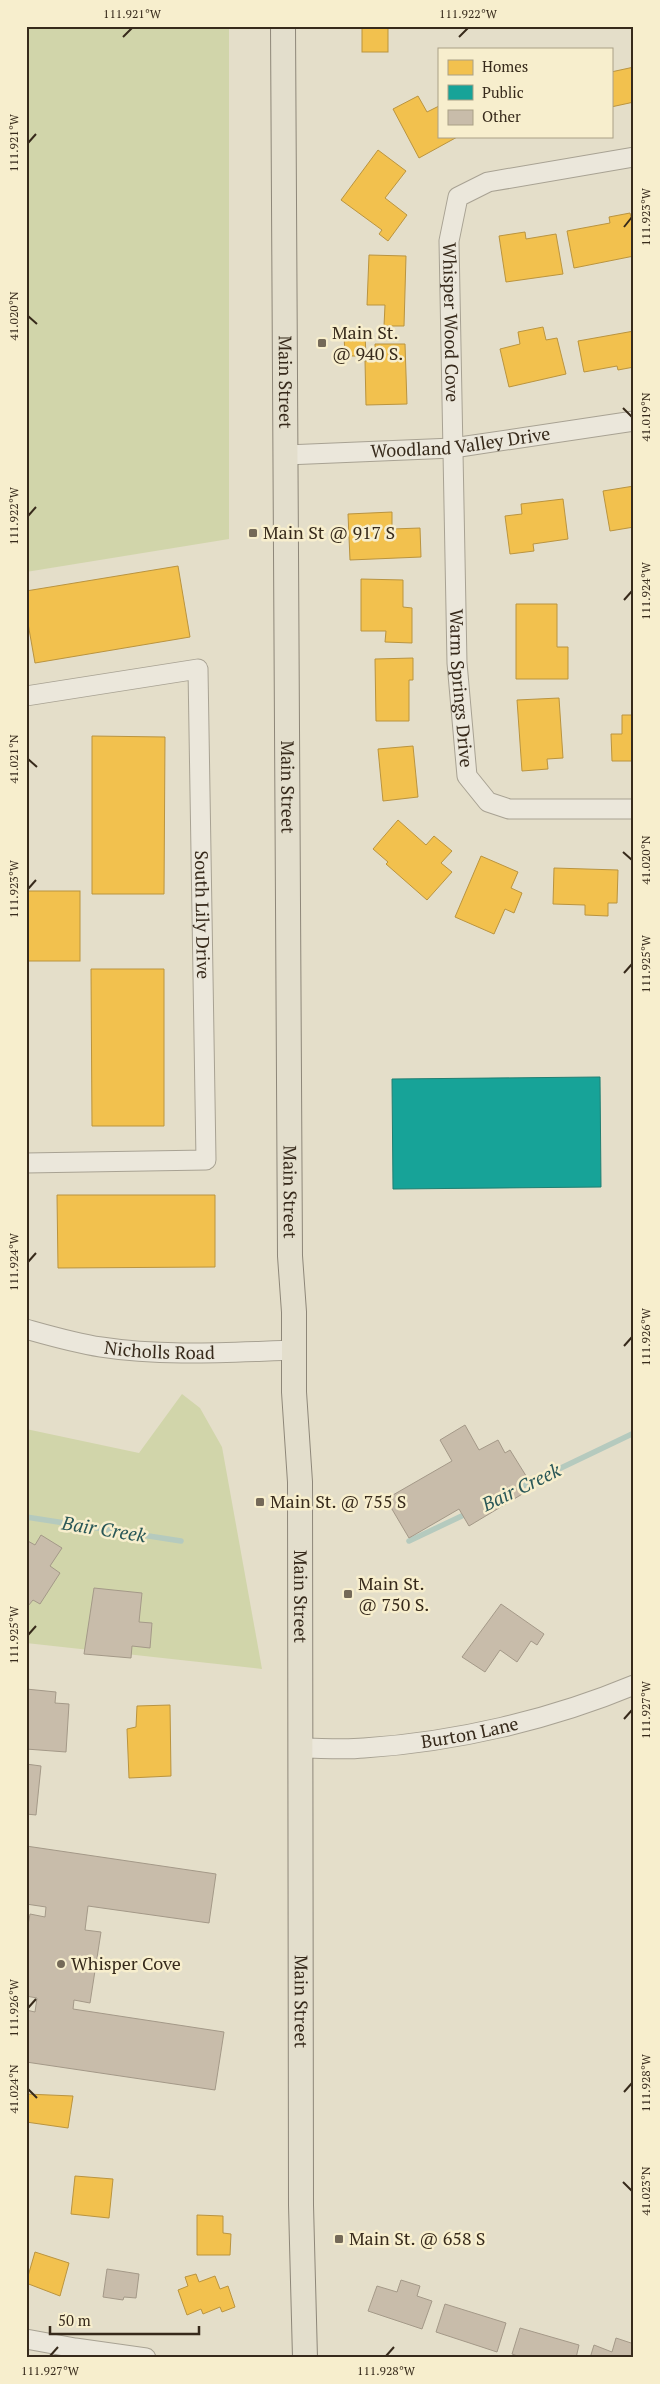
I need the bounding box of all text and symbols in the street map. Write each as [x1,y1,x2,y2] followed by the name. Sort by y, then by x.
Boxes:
[103,6,162,21] text: 111.921°W
[439,6,498,21] text: 111.922°W
[438,48,612,138] legend
[482,56,528,76] text: Homes
[482,82,524,102] text: Public
[482,106,521,126] text: Other
[6,113,21,172] text: 111.921°W
[638,187,653,246] text: 111.923°W
[438,242,465,403] street label: Whisper Wood Cove
[6,291,21,341] text: 41.020°N
[332,320,403,365] place label: Main St. @ 940 S.
[274,335,298,429] street label: Main Street
[316,337,328,349] marker: Main St. @ 940 S.
[638,392,653,442] text: 41.019°N
[370,421,552,462] street label: Woodland Valley Drive
[6,486,21,545] text: 111.922°W
[263,520,395,544] place label: Main St @ 917 S
[247,527,259,539] marker: Main St @ 917 S
[638,561,653,620] text: 111.924°W
[445,609,479,768] street label: Warm Springs Drive
[6,734,21,784] text: 41.021°N
[276,740,301,834] street label: Main Street
[638,835,653,885] text: 41.020°N
[190,850,216,979] street label: South Lily Drive
[6,859,21,918] text: 111.923°W
[638,934,653,993] text: 111.925°W
[278,1145,303,1239] street label: Main Street
[6,1232,21,1291] text: 111.924°W
[638,1307,653,1366] text: 111.926°W
[103,1335,215,1364] street label: Nicholls Road
[476,1456,565,1517] water label: Bair Creek
[270,1489,407,1513] place label: Main St. @ 755 S
[254,1496,266,1508] marker: Main St. @ 755 S
[59,1509,149,1548] water label: Bair Creek
[289,1550,313,1644] street label: Main Street
[358,1571,429,1616] place label: Main St. @ 750 S.
[342,1588,354,1600] marker: Main St. @ 750 S.
[6,1605,21,1664] text: 111.925°W
[638,1680,653,1739] text: 111.927°W
[419,1711,521,1753] street label: Burton Lane
[71,1951,181,1975] place label: Whisper Cove
[290,1955,314,2049] street label: Main Street
[55,1958,67,1970] marker: Whisper Cove
[6,1978,21,2037] text: 111.926°W
[638,2053,653,2112] text: 111.928°W
[6,2064,21,2114] text: 41.024°N
[638,2166,653,2216] text: 41.023°N
[349,2226,486,2250] place label: Main St. @ 658 S
[333,2233,345,2245] marker: Main St. @ 658 S
[50,2304,199,2336] scale bar
[58,2310,91,2330] text: 50 m
[21,2363,80,2378] text: 111.927°W
[357,2363,416,2378] text: 111.928°W

